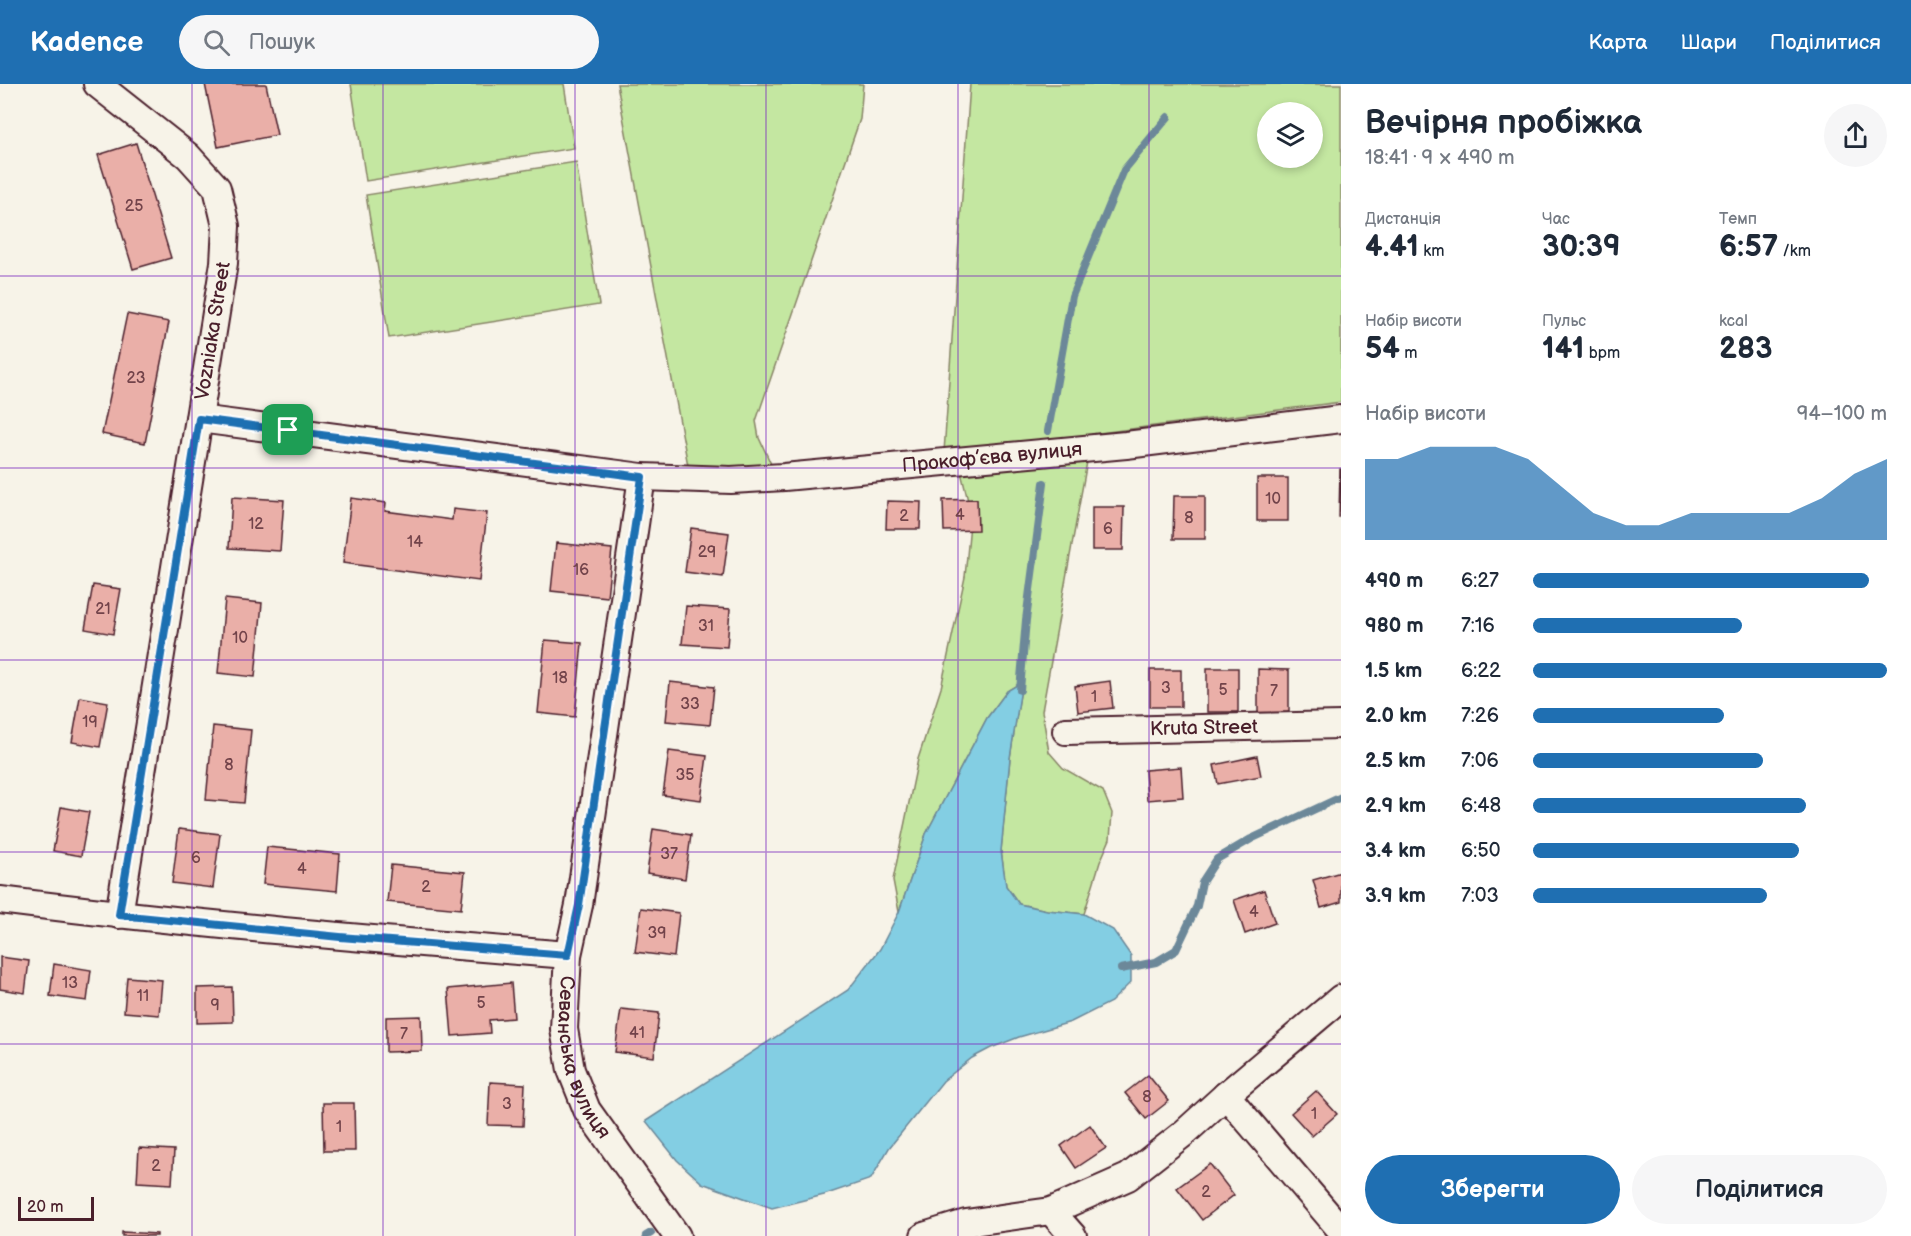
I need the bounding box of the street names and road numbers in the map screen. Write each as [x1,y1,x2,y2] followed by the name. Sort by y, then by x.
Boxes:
[190,260,236,402] street label: Vozniaka Street
[901,437,1083,478] street label: Прокоф’єва вулиця
[1150,715,1258,741] street label: Kruta Street
[552,975,616,1144] street label: Севанська вулиця

